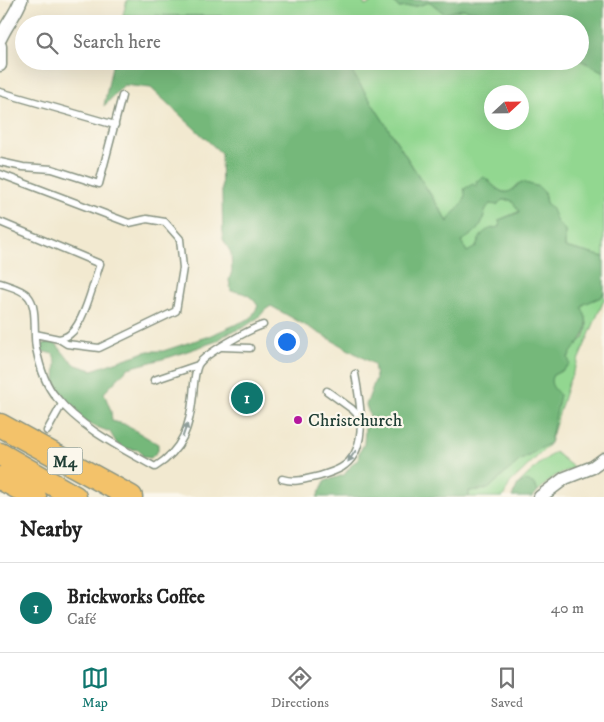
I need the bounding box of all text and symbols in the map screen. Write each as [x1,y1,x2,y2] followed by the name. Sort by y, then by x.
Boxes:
[15,15,589,70] search box
[33,29,61,57] icon: search
[73,31,161,54] text: Search here
[484,85,529,130] north arrow
[274,329,300,355] your location
[231,379,263,417] pin: 1
[308,410,403,432] place label: Christchurch
[292,414,304,426] marker: Christchurch
[182,422,190,437] one-way arrow
[48,448,82,474] road number: M4
[347,449,357,463] one-way arrow
[20,517,82,543] text: Nearby
[67,586,205,609] text: Brickworks Coffee
[33,598,39,618] text: 1
[551,598,584,618] text: 40 m
[67,609,96,629] text: Café
[81,664,109,712] tab: Map
[271,664,329,712] tab: Directions
[491,664,523,712] tab: Saved

